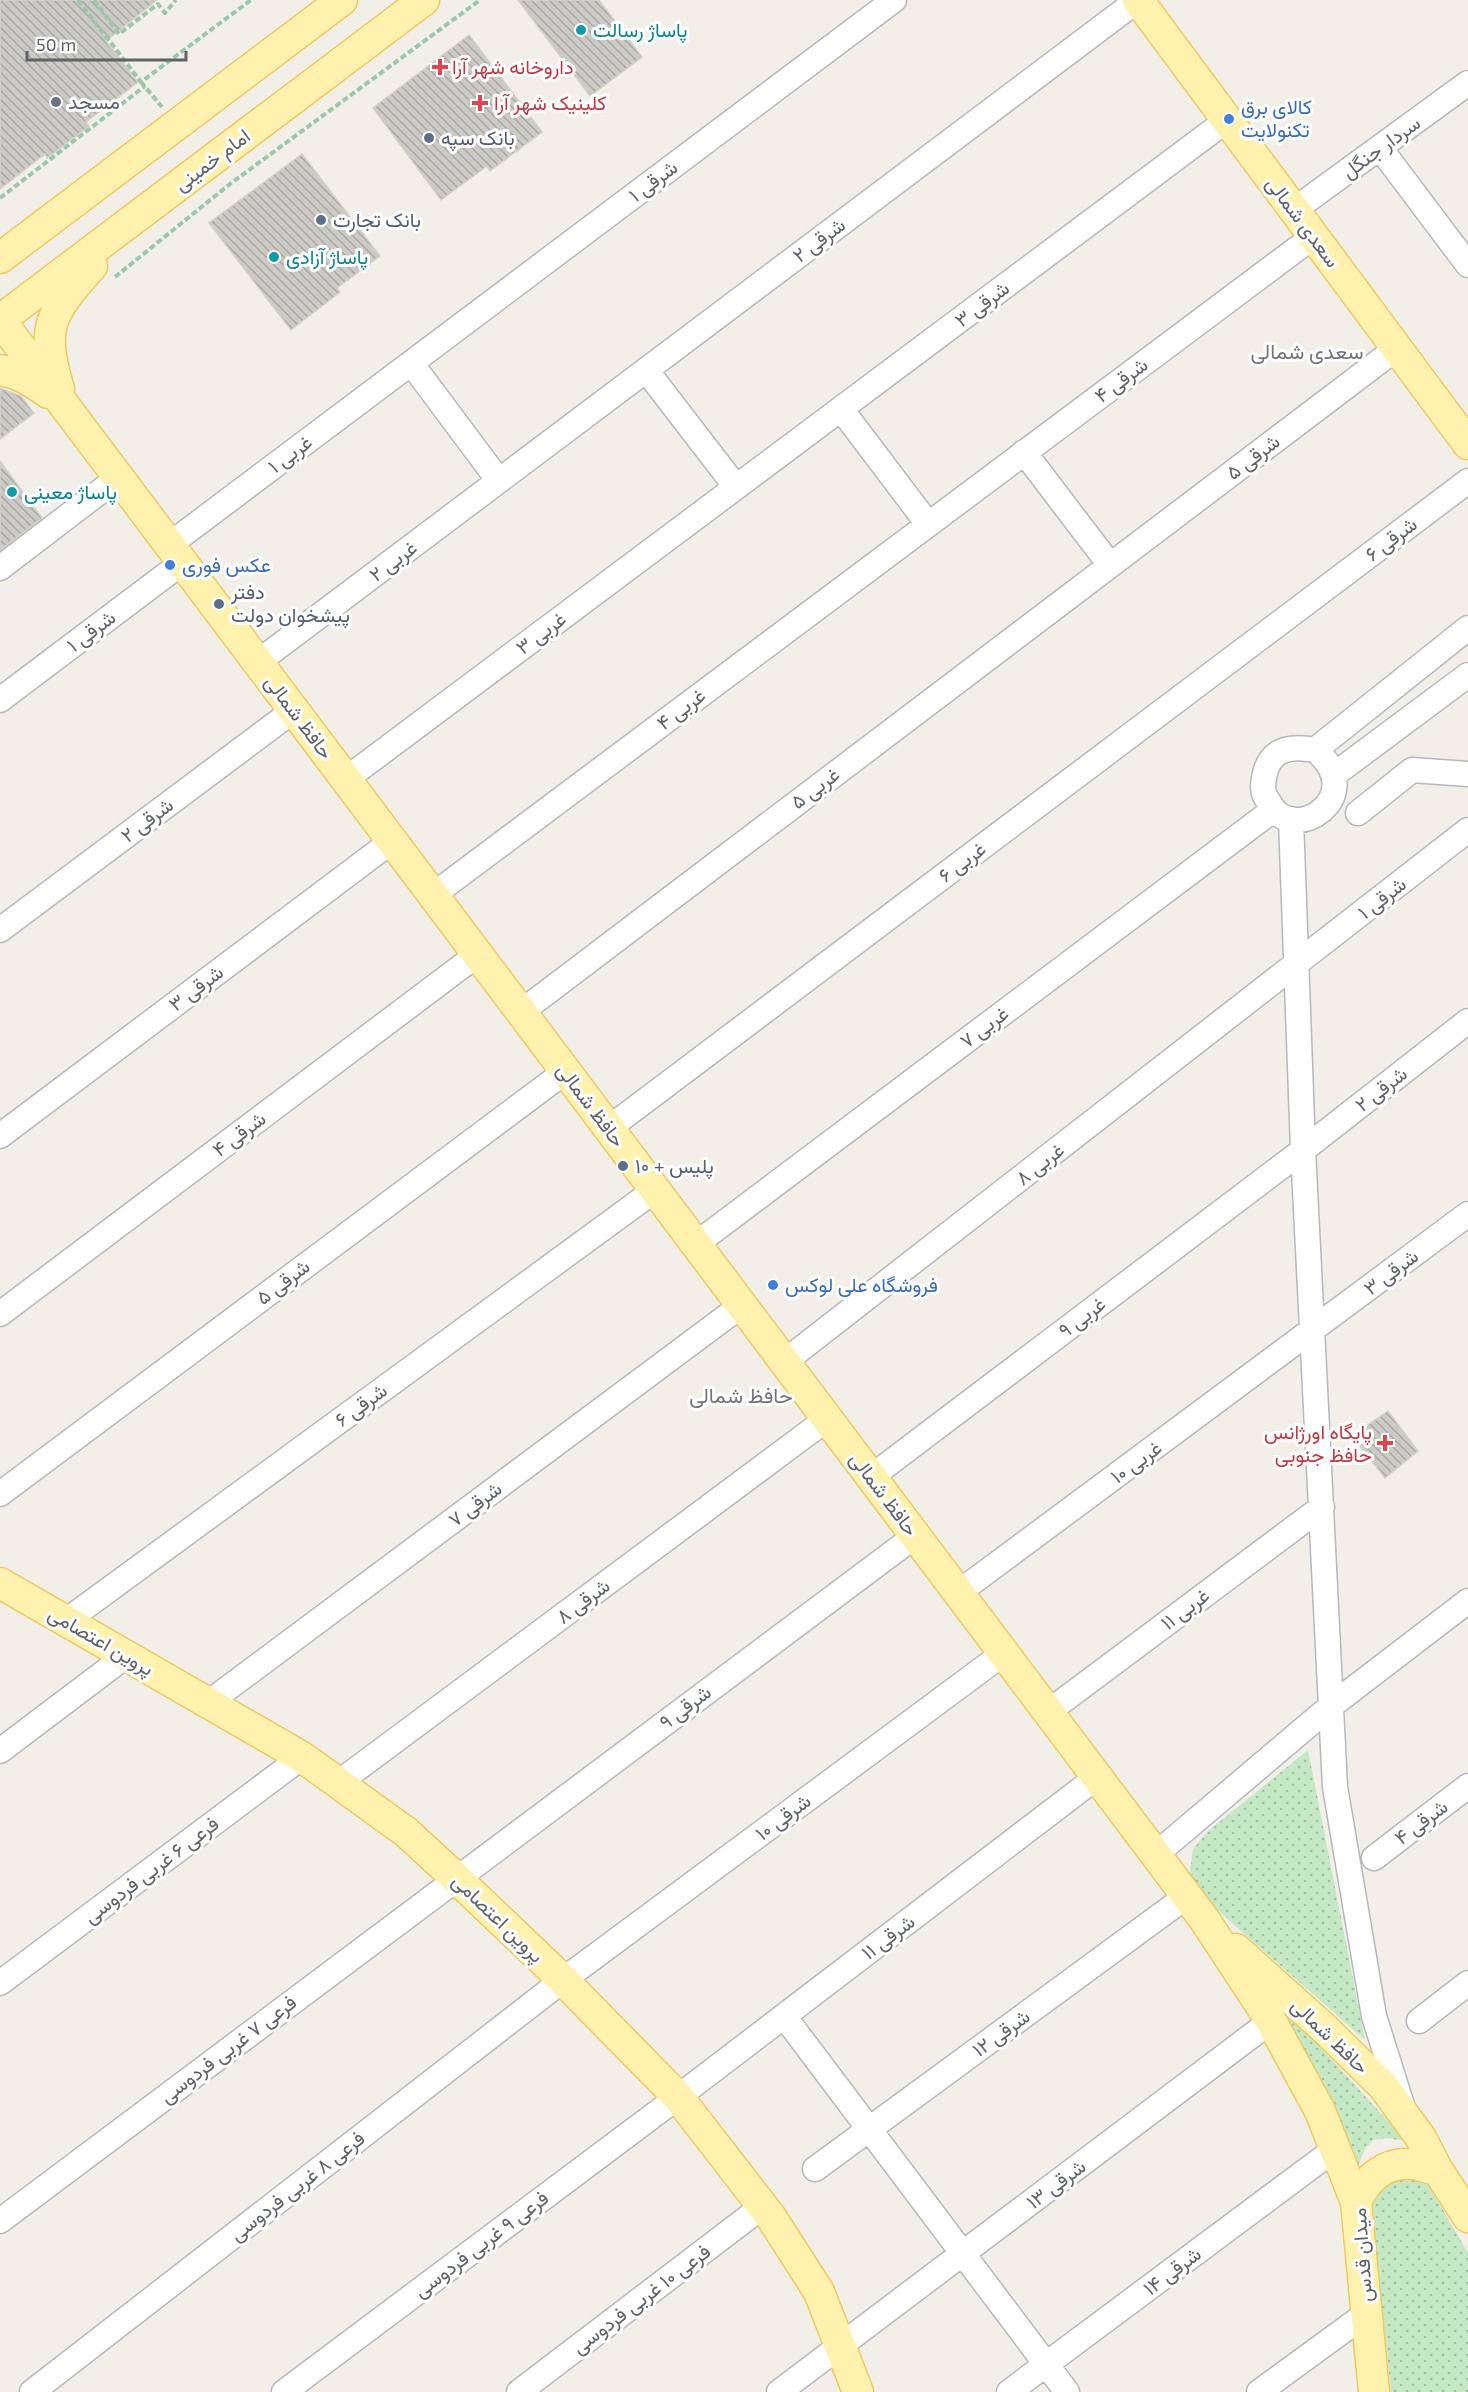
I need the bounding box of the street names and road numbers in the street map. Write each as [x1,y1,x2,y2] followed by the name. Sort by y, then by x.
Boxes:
[1336,110,1426,184] street label: سردار جنگل
[169,123,255,197] street label: امام خمینی
[623,154,683,208] street label: ۱ شرقی
[1261,171,1346,272] street label: سعدی شمالی
[788,212,850,268] street label: ۲ شرقی
[949,275,1015,333] street label: ۳ شرقی
[1089,352,1153,408] street label: ۴ شرقی
[1221,428,1285,486] street label: ۵ شرقی
[263,429,317,479] street label: ۱ غربی
[1360,511,1422,567] street label: ۶ شرقی
[364,535,422,587] street label: ۲ غربی
[61,604,121,658] street label: ۱ شرقی
[511,606,571,660] street label: ۳ غربی
[260,670,339,764] street label: حافظ شمالی
[651,682,711,736] street label: ۴ غربی
[785,761,845,815] street label: ۵ غربی
[116,792,178,848] street label: ۲ شرقی
[933,836,991,888] street label: ۶ غربی
[1353,871,1411,925] street label: ۱ شرقی
[163,959,229,1017] street label: ۳ شرقی
[954,1000,1014,1054] street label: ۷ غربی
[552,1058,631,1152] street label: حافظ شمالی
[1350,1061,1412,1117] street label: ۲ شرقی
[207,1106,271,1162] street label: ۴ شرقی
[1010,1137,1070,1191] street label: ۸ غربی
[1358,1243,1424,1301] street label: ۳ شرقی
[251,1253,315,1311] street label: ۵ شرقی
[1053,1291,1111,1343] street label: ۹ غربی
[330,1377,392,1433] street label: ۶ شرقی
[1105,1435,1167,1489] street label: ۱۰ غربی
[845,1447,924,1541] street label: حافظ شمالی
[443,1475,507,1533] street label: ۷ شرقی
[551,1572,615,1630] street label: ۸ شرقی
[1155,1582,1215,1636] street label: ۱۱ غربی
[43,1600,158,1683] street label: پروین اعتصامی
[654,1679,716,1735] street label: شرقی ۹
[750,1788,816,1846] street label: شرقی ۱۰
[1389,1794,1453,1850] street label: ۴ شرقی
[78,1811,224,1929] street label: فرعی ۶ غربی فردوسی
[446,1868,549,1969] street label: پروین اعتصامی
[856,1908,920,1966] street label: ۱۱ شرقی
[154,1989,302,2109] street label: فرعی ۷ غربی فردوسی
[1286,1992,1375,2079] street label: حافظ شمالی
[967,2003,1035,2063] street label: ۱۲ شرقی
[224,2125,370,2247] street label: فرعی ۸ غربی فردوسی
[1021,2153,1091,2215] street label: ۱۳ شرقی
[408,2185,554,2303] street label: فرعی ۹ غربی فردوسی
[1346,2207,1377,2303] street label: میدان قدس
[566,2238,716,2360] street label: فرعی ۱۰ غربی فردوسی
[1138,2241,1206,2301] street label: ۱۴ شرقی

